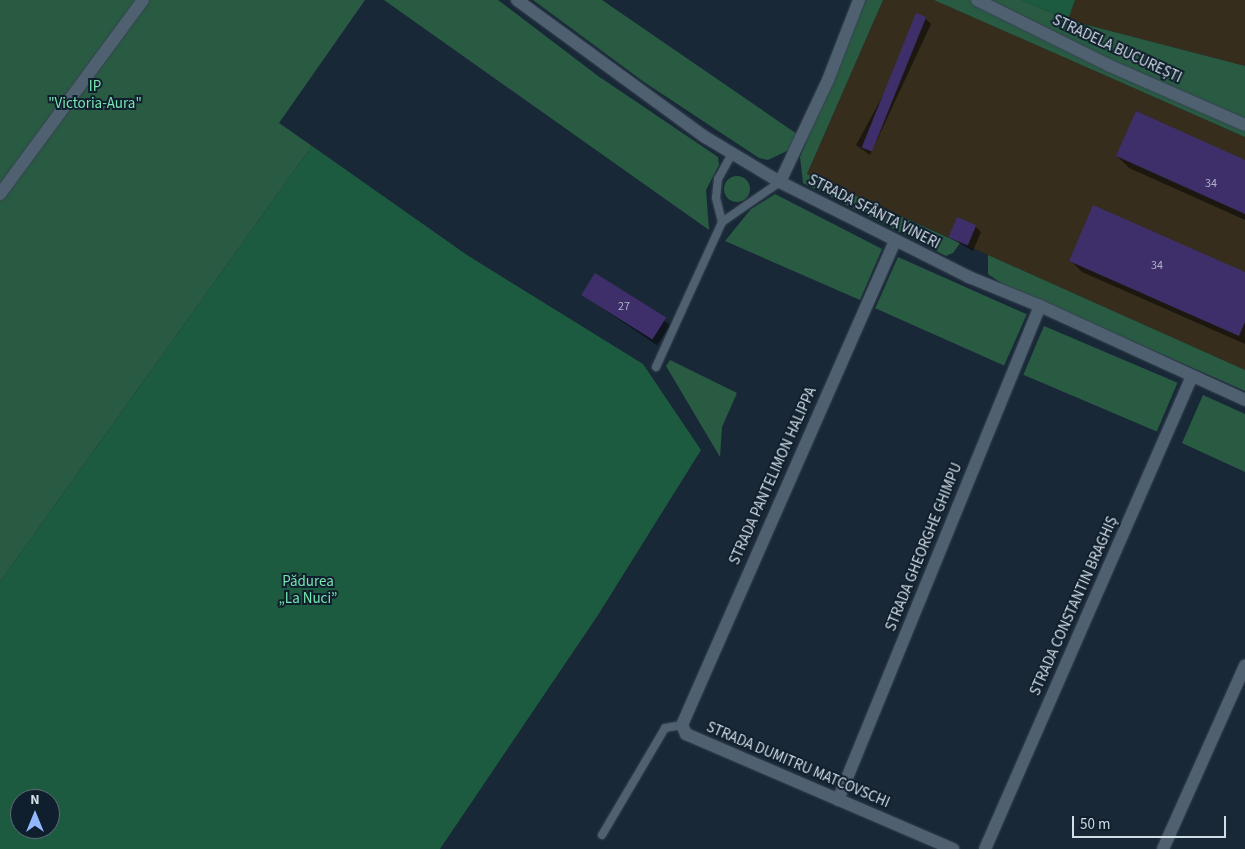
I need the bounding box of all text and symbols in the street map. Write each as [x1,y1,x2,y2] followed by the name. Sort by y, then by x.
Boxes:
[1049,11,1185,87] street label: STRADELA BUCUREȘTI
[48,77,142,112] park label: IP "Victoria-Aura"
[805,171,943,253] street label: STRADA SFÂNTA VINERI
[1205,177,1217,191] house number: 34
[1151,259,1163,273] house number: 34
[618,300,630,314] house number: 27
[726,384,820,568] street label: STRADA PANTELIMON HALIPPA
[882,460,966,634] street label: STRADA GHEORGHE GHIMPU
[1026,514,1122,698] street label: STRADA CONSTANTIN BRAGHIŞ
[278,572,338,607] park label: Pădurea „La Nuci”
[704,718,892,812] street label: STRADA DUMITRU MATCOVSCHI
[10,789,60,839] north arrow
[30,790,40,810] text: N
[1075,806,1229,838] scale bar
[1080,814,1110,835] text: 50 m

